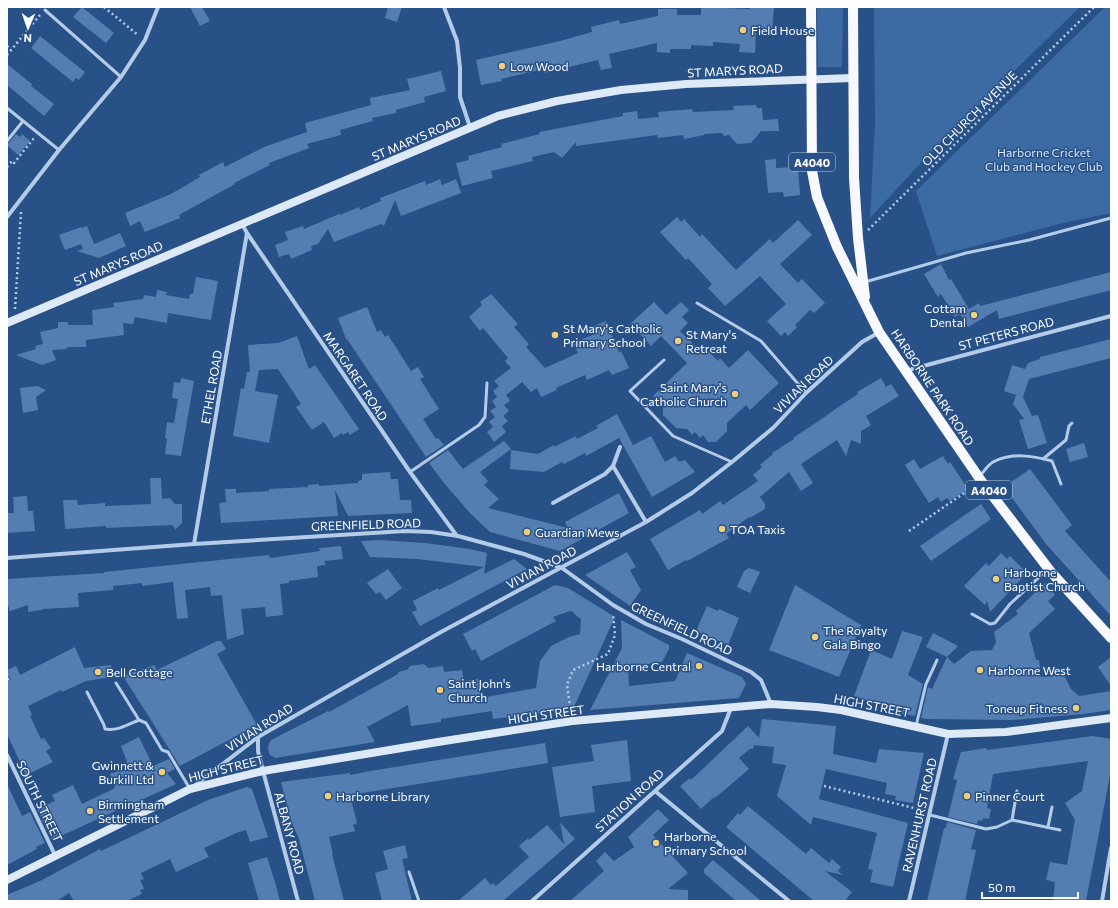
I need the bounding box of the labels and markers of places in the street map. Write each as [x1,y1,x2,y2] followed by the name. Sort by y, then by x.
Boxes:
[751,23,814,37] place label: Field House
[738,25,748,35] marker: Field House
[510,59,568,73] place label: Low Wood
[497,61,507,71] marker: Low Wood
[924,301,966,329] place label: Cottam Dental
[969,310,979,320] marker: Cottam Dental
[563,321,662,349] place label: St Mary's Catholic Primary School
[686,327,737,355] place label: St Mary's Retreat
[550,330,560,340] marker: St Mary's Catholic Primary School
[673,336,683,346] marker: St Mary's Retreat
[640,380,727,408] place label: Saint Mary's Catholic Church
[730,389,740,399] marker: Saint Mary's Catholic Church
[730,522,785,536] place label: TOA Taxis
[717,524,727,534] marker: TOA Taxis
[535,525,620,539] place label: Guardian Mews
[522,527,532,537] marker: Guardian Mews
[1004,565,1085,593] place label: Harborne Baptist Church
[991,574,1001,584] marker: Harborne Baptist Church
[823,623,887,651] place label: The Royalty Gala Bingo
[810,632,820,642] marker: The Royalty Gala Bingo
[596,659,691,673] place label: Harborne Central
[694,661,704,671] marker: Harborne Central
[988,663,1071,677] place label: Harborne West
[106,665,173,679] place label: Bell Cottage
[975,665,985,675] marker: Harborne West
[93,667,103,677] marker: Bell Cottage
[448,676,511,704] place label: Saint John's Church
[435,685,445,695] marker: Saint John's Church
[986,701,1068,715] place label: Toneup Fitness
[1071,703,1081,713] marker: Toneup Fitness
[92,758,154,786] place label: Gwinnett & Burkill Ltd
[157,767,167,777] marker: Gwinnett & Burkill Ltd
[336,789,430,803] place label: Harborne Library
[975,789,1045,803] place label: Pinner Court
[323,791,333,801] marker: Harborne Library
[962,791,972,801] marker: Pinner Court
[98,797,164,825] place label: Birmingham Settlement
[85,806,95,816] marker: Birmingham Settlement
[664,829,747,857] place label: Harborne Primary School
[651,838,661,848] marker: Harborne Primary School

